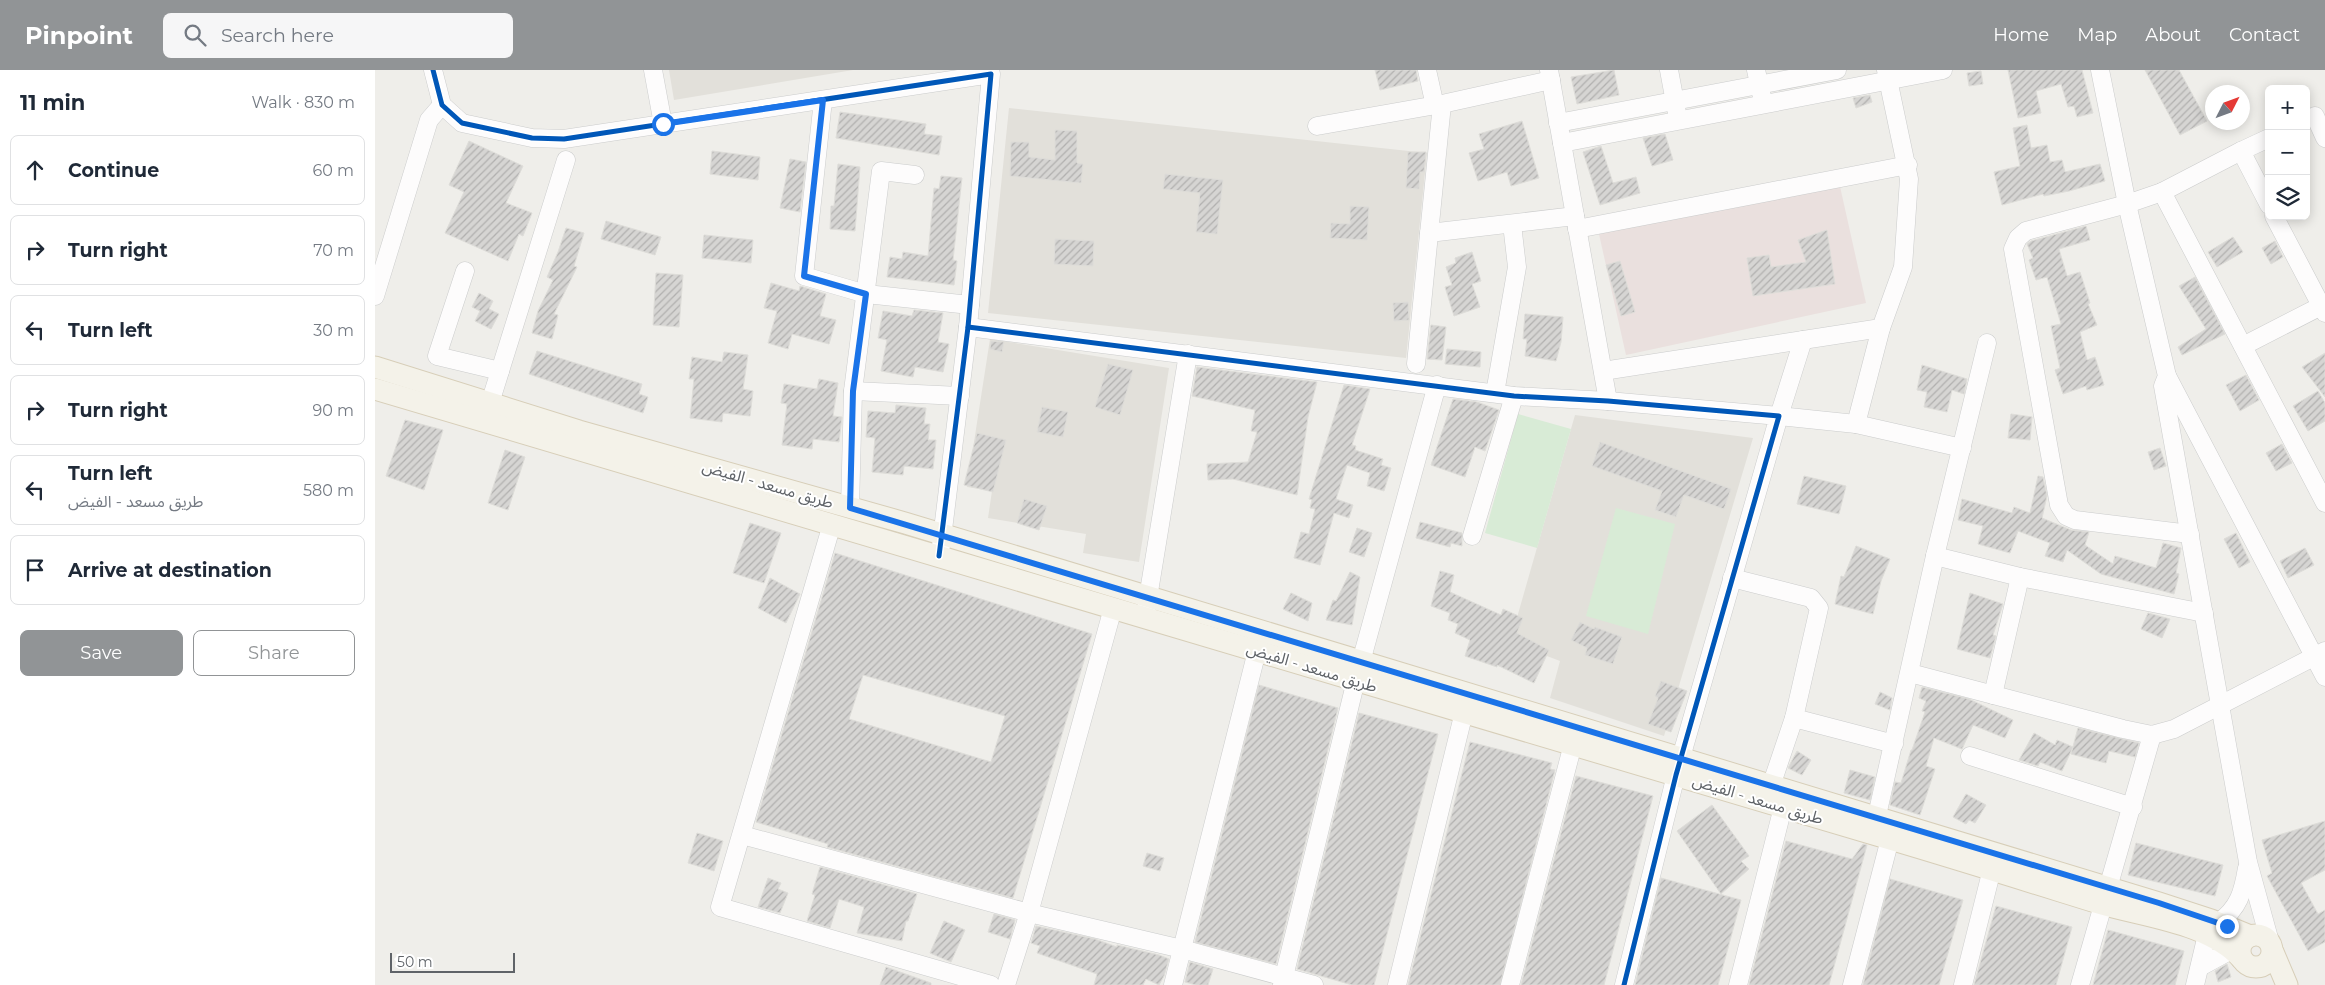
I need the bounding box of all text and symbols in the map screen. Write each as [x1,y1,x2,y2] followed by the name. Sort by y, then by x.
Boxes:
[163,13,513,58] search box
[25,21,133,50] text: Pinpoint
[181,21,209,49] icon: search
[221,24,334,47] text: Search here
[1993,24,2049,46] text: Home
[2077,24,2117,46] text: Map
[2145,24,2201,46] text: About
[2229,24,2300,46] text: Contact
[2205,85,2250,130] north arrow
[2265,85,2310,220] map controls
[2265,85,2310,130] button: +
[20,90,85,115] text: 11 min
[251,93,355,112] text: Walk · 830 m
[652,113,675,136] route start
[2265,130,2310,175] button: −
[21,156,49,184] icon: ahead
[68,159,159,182] text: Continue
[312,161,354,180] text: 60 m
[2265,175,2310,220] button: layers
[21,236,49,264] icon: right
[68,239,168,262] text: Turn right
[313,241,354,260] text: 70 m
[21,316,49,344] icon: left
[68,319,153,342] text: Turn left
[313,321,354,340] text: 30 m
[21,396,49,424] icon: right
[68,399,168,422] text: Turn right
[312,401,354,420] text: 90 m
[700,457,836,513] street label: طريق مسعد - الفيض
[68,462,153,485] text: Turn left
[21,476,49,504] icon: left
[303,481,354,500] text: 580 m
[68,492,203,511] text: طريق مسعد - الفيض
[21,556,49,584] icon: arrive
[68,559,272,582] text: Arrive at destination
[20,630,183,676] button: Save
[193,630,355,676] button: Share
[1244,639,1380,697] street label: طريق مسعد - الفيض
[1690,771,1826,829] street label: طريق مسعد - الفيض
[2216,915,2239,938] route end
[390,950,515,973] scale bar
[397,953,433,971] text: 50 m

